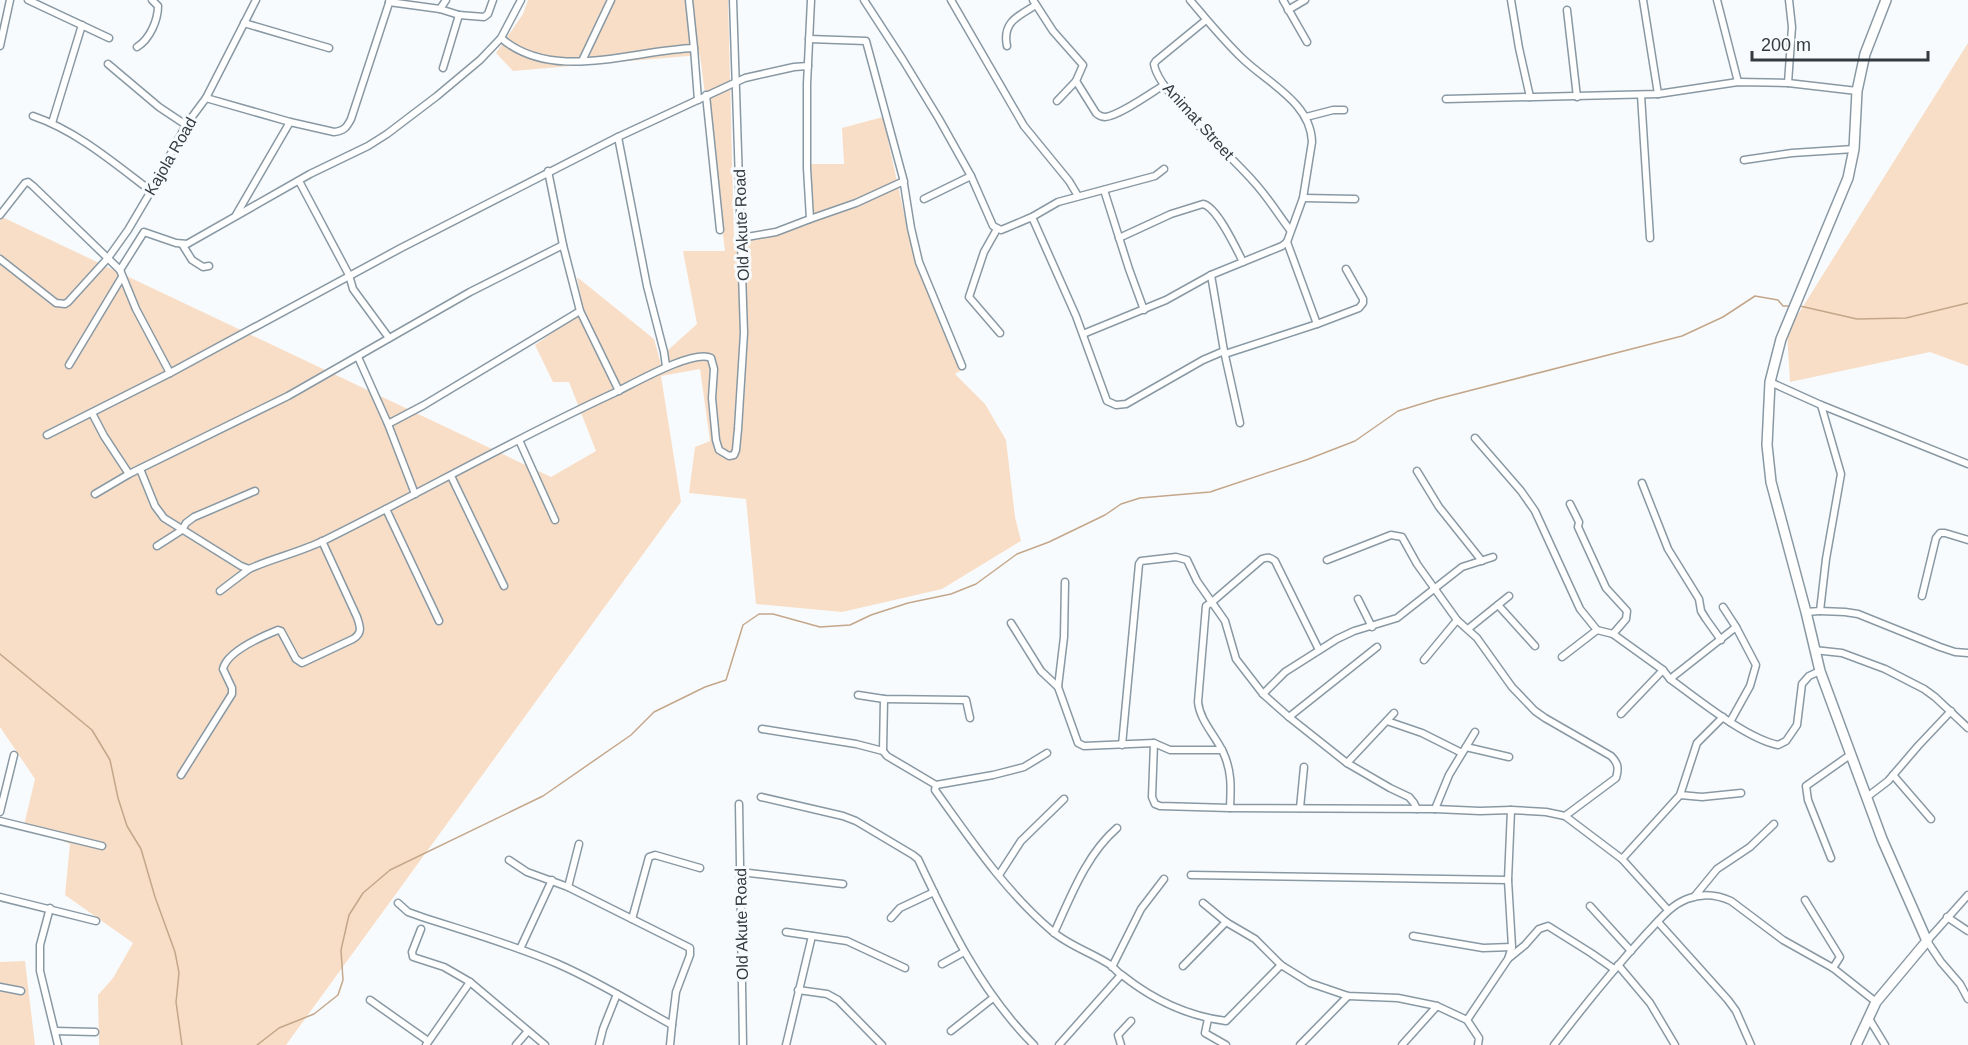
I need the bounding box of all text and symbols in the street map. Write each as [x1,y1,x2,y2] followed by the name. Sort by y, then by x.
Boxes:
[1752,24,1928,62] scale bar
[1761,35,1811,55] text: 200 m
[1160,80,1238,163] street label: Animat Street
[141,114,200,198] street label: Kajola Road
[731,169,752,281] street label: Old Akute Road
[732,868,751,980] street label: Old Akute Road

